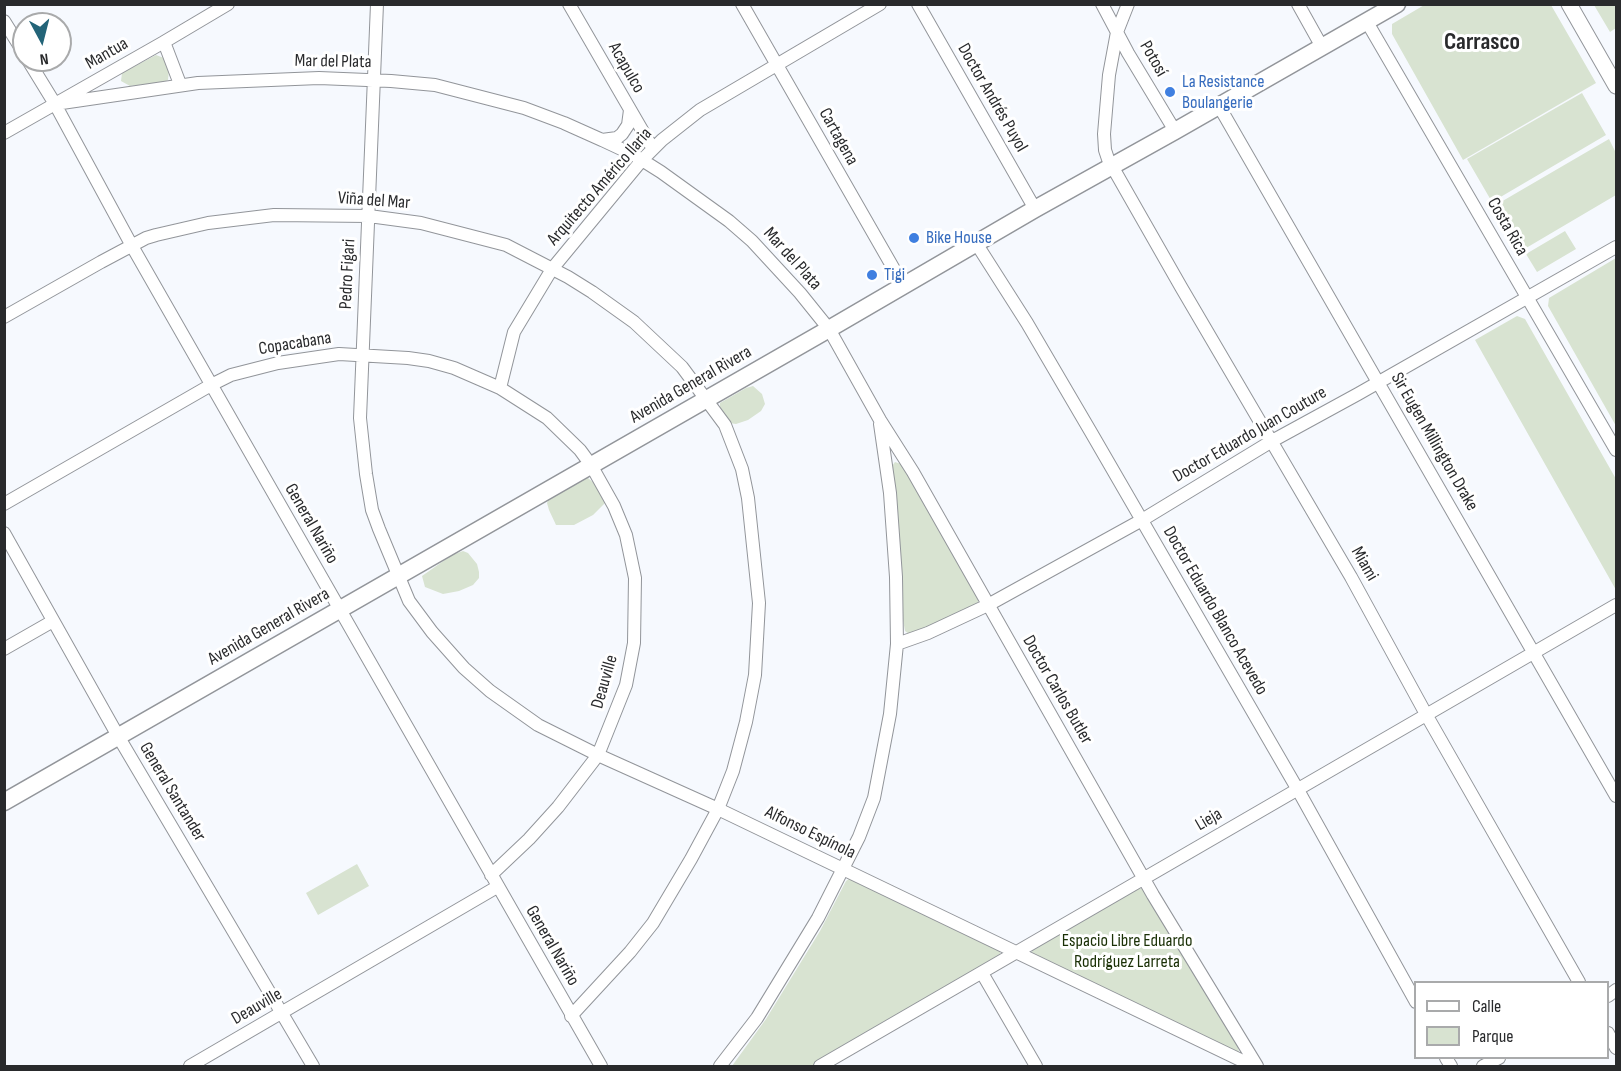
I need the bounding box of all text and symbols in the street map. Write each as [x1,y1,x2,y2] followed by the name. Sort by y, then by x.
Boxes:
[12,12,72,72] north arrow
[1444,29,1520,57] district label: Carrasco
[82,33,132,75] street label: Mantua
[1134,37,1172,81] street label: Potosí
[603,39,649,97] street label: Acapulco
[952,40,1032,156] street label: Doctor Andrés Puyol
[39,48,49,68] text: N
[294,51,372,73] street label: Mar del Plata
[1182,71,1264,113] place label: La Resistance Boulangerie
[1163,85,1177,99] marker: La Resistance Boulangerie
[814,105,862,169] street label: Cartagena
[543,124,657,250] street label: Arquitecto Américo Ilaria
[337,188,411,214] street label: Viña del Mar
[1482,194,1532,260] street label: Costa Rica
[758,223,826,295] street label: Mar del Plata
[926,227,992,249] place label: Bike House
[907,231,921,245] marker: Bike House
[335,238,361,310] street label: Pedro Figari
[884,264,905,286] place label: Tigi
[865,268,879,282] marker: Tigi
[257,328,333,360] street label: Copacabana
[626,341,756,429] street label: Avenida General Rivera
[1386,369,1482,515] street label: Sir Eugen Millington Drake
[1169,382,1331,488] street label: Doctor Eduardo Juan Couture
[279,480,343,568] street label: General Nariño
[1158,523,1272,699] street label: Doctor Eduardo Blanco Acevedo
[1346,543,1382,585] street label: Miami
[204,583,334,671] street label: Avenida General Rivera
[1017,632,1097,748] street label: Doctor Carlos Butler
[587,653,623,711] street label: Deauville
[134,739,210,845] street label: General Santander
[761,802,859,864] street label: Alfonso Espínola
[1192,804,1226,836] street label: Lieja
[520,902,584,990] street label: General Nariño
[1062,930,1192,972] park label: Espacio Libre Eduardo Rodríguez Larreta
[1414,981,1609,1059] legend
[228,984,286,1030] street label: Deauville
[1472,996,1501,1017] text: Calle
[1472,1026,1513,1047] text: Parque

